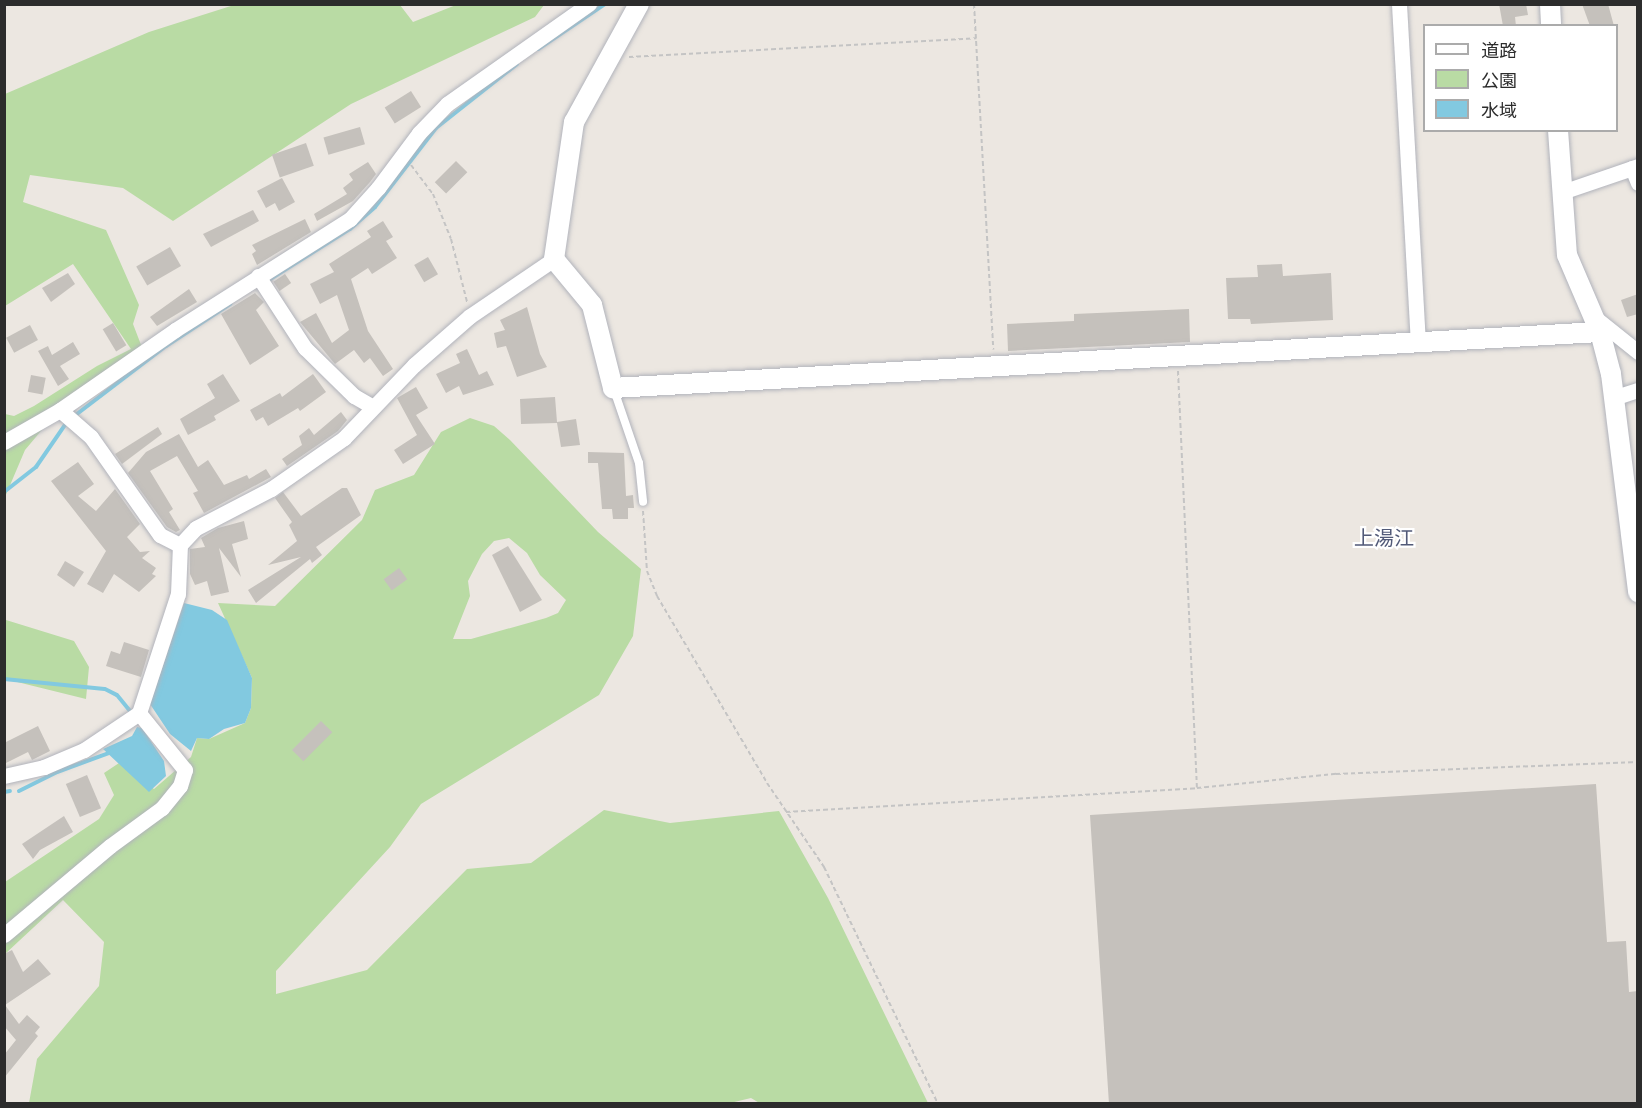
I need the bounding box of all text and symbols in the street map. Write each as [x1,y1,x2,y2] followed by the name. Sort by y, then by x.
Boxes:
[1423,24,1618,132] legend
[1481,38,1517,62] text: 道路
[1481,68,1517,92] text: 公園
[1481,98,1517,122] text: 水域
[1354,525,1414,549] district label: 上湯江

